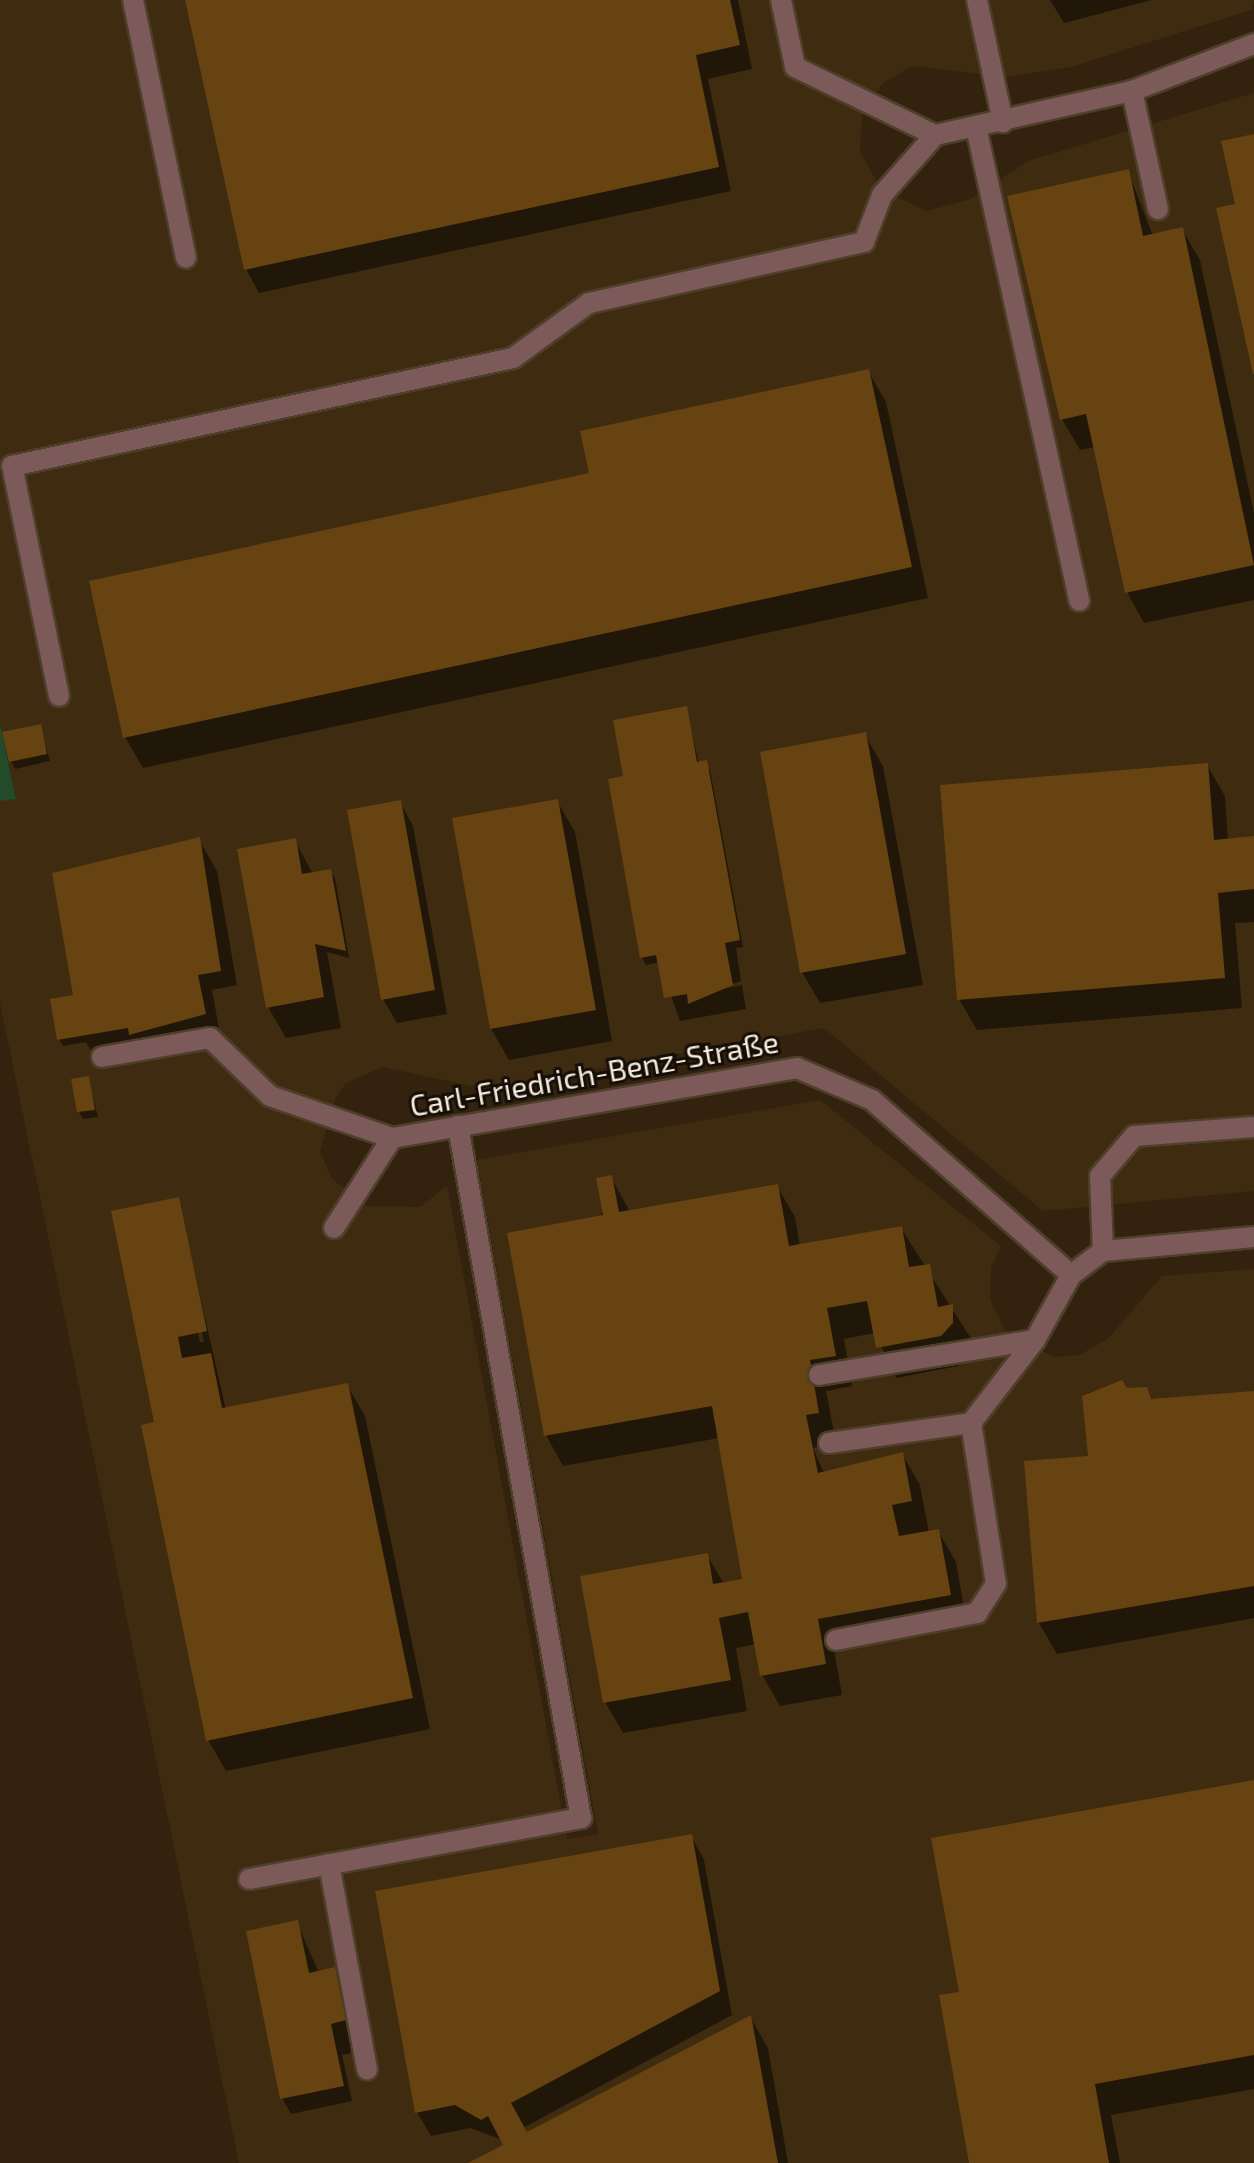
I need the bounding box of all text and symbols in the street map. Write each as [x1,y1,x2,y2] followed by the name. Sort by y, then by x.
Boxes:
[407,1023,781,1123] street label: Carl-Friedrich-Benz-Straße

